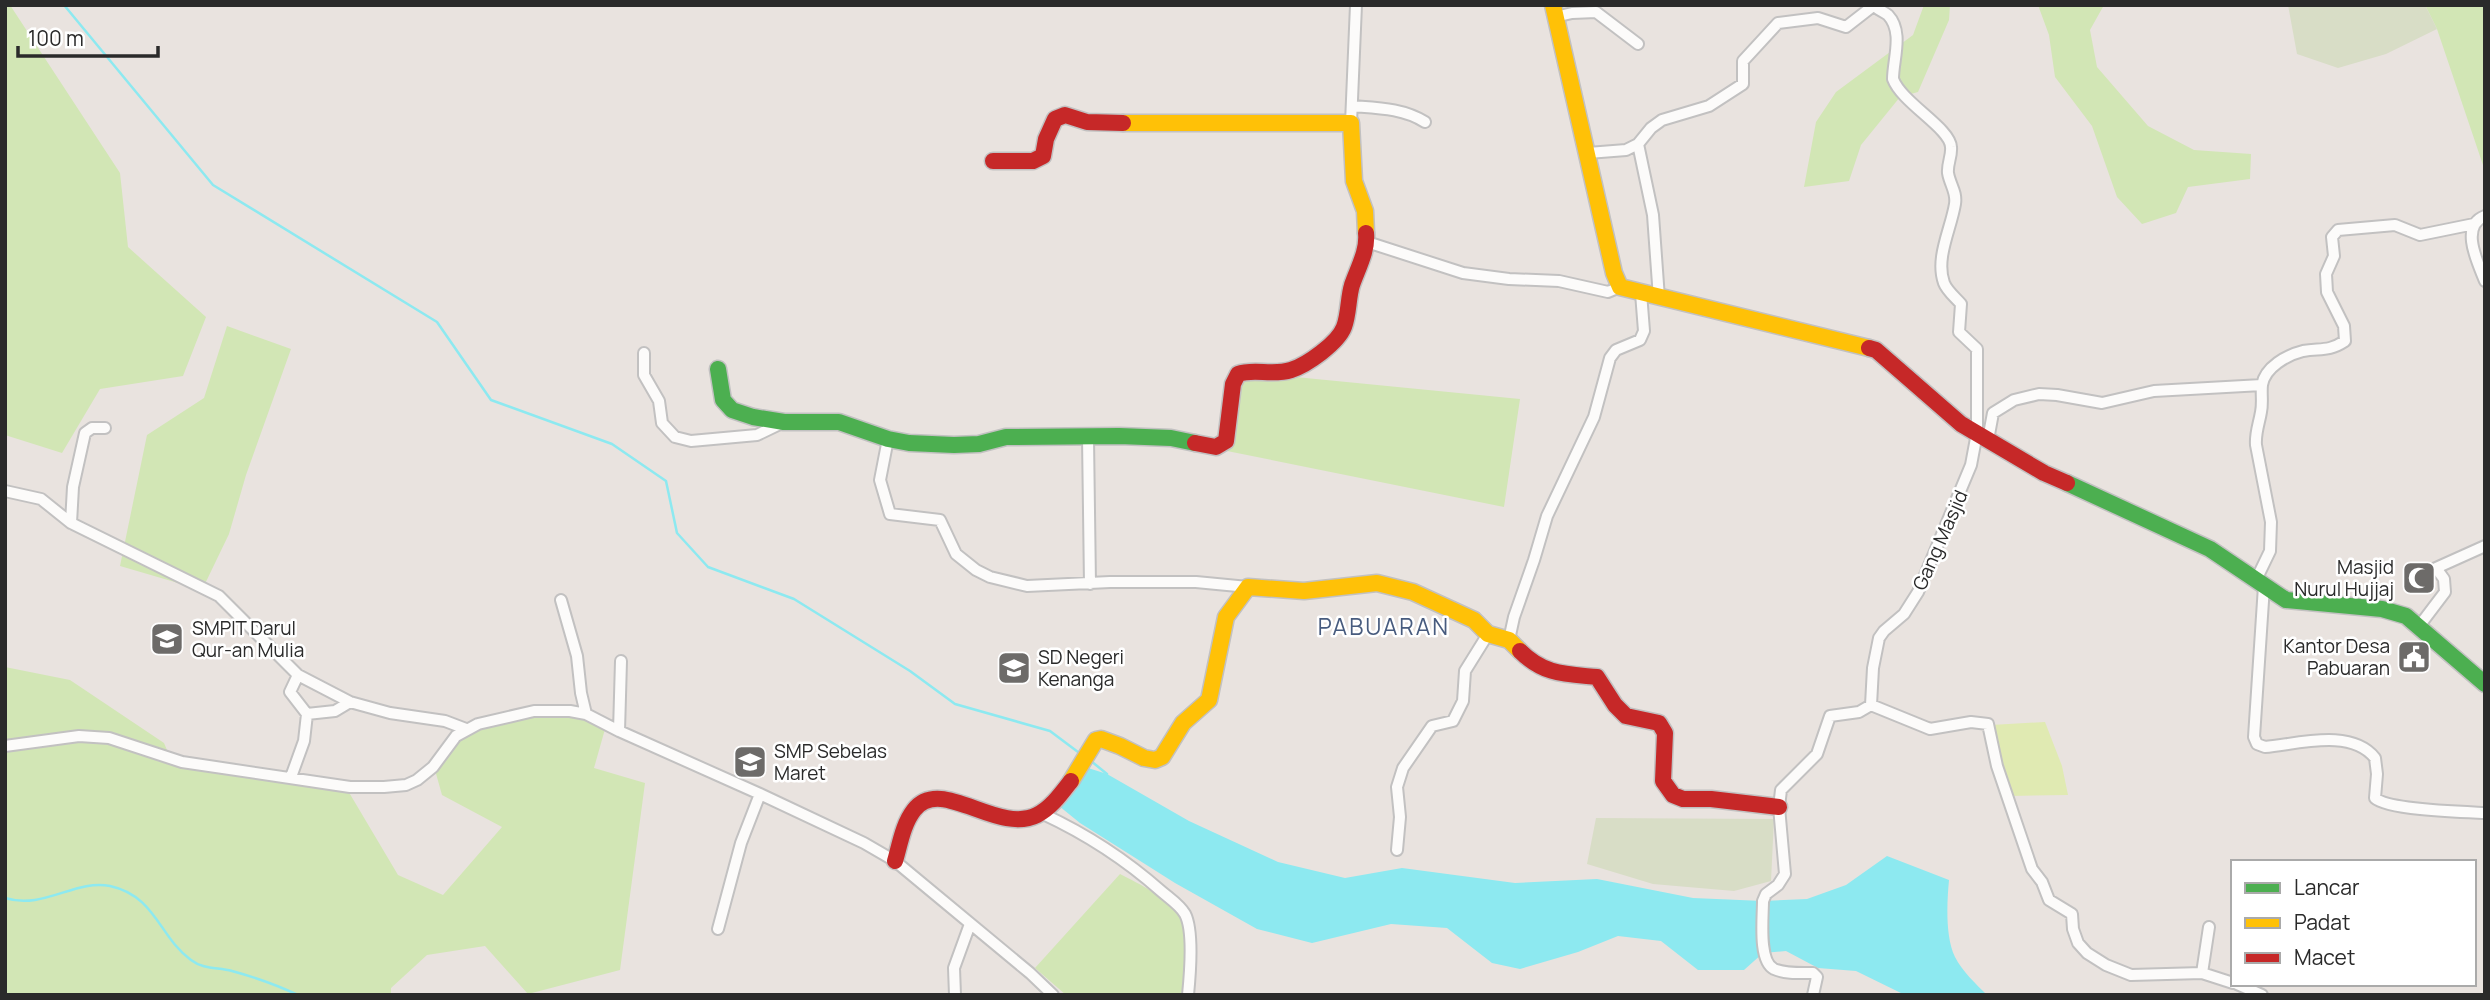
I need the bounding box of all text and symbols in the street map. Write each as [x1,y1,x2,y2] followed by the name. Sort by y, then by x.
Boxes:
[18,14,158,58] scale bar
[28,24,84,52] text: 100 m
[1906,486,1974,594] street label: Gang Masjid
[2294,554,2394,602] place label: Masjid Nurul Hujjaj
[2400,559,2438,597] mosque icon: Masjid Nurul Hujjaj
[1318,610,1450,642] district label: PABUARAN
[192,615,304,663] place label: SMPIT Darul Qur-an Mulia
[148,620,186,658] school or university icon: SMPIT Darul Qur-an Mulia
[2283,633,2390,681] place label: Kantor Desa Pabuaran
[2395,638,2433,676] public building icon: Kantor Desa Pabuaran
[1038,644,1124,692] place label: SD Negeri Kenanga
[995,649,1033,687] school or university icon: SD Negeri Kenanga
[774,738,887,786] place label: SMP Sebelas Maret
[731,743,769,781] school or university icon: SMP Sebelas Maret
[2231,860,2476,986] legend
[2294,873,2360,901] text: Lancar
[2294,908,2350,936] text: Padat
[2294,943,2355,971] text: Macet

